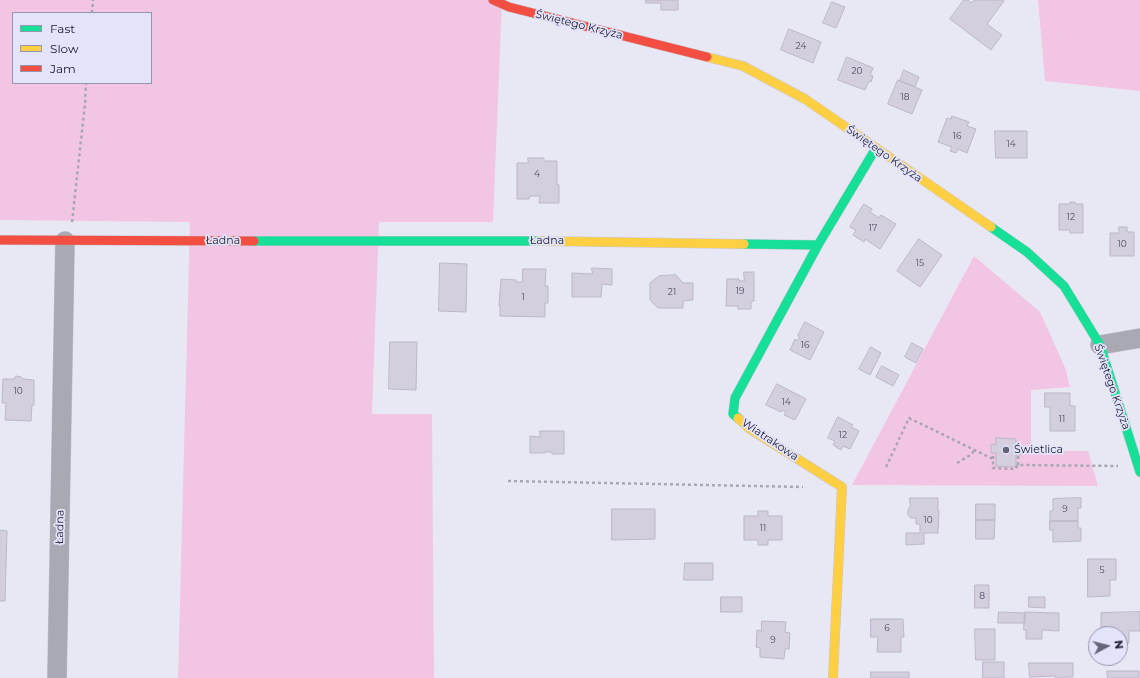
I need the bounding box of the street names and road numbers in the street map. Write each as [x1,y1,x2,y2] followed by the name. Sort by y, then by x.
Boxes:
[534,8,624,42] street label: Świętego Krzyża
[843,123,925,185] street label: Świętego Krzyża
[206,234,240,248] street label: Ładna
[530,234,564,248] street label: Ładna
[1091,342,1133,432] street label: Świętego Krzyża
[739,416,801,464] street label: Wiatrakowa
[53,510,67,544] street label: Ładna

